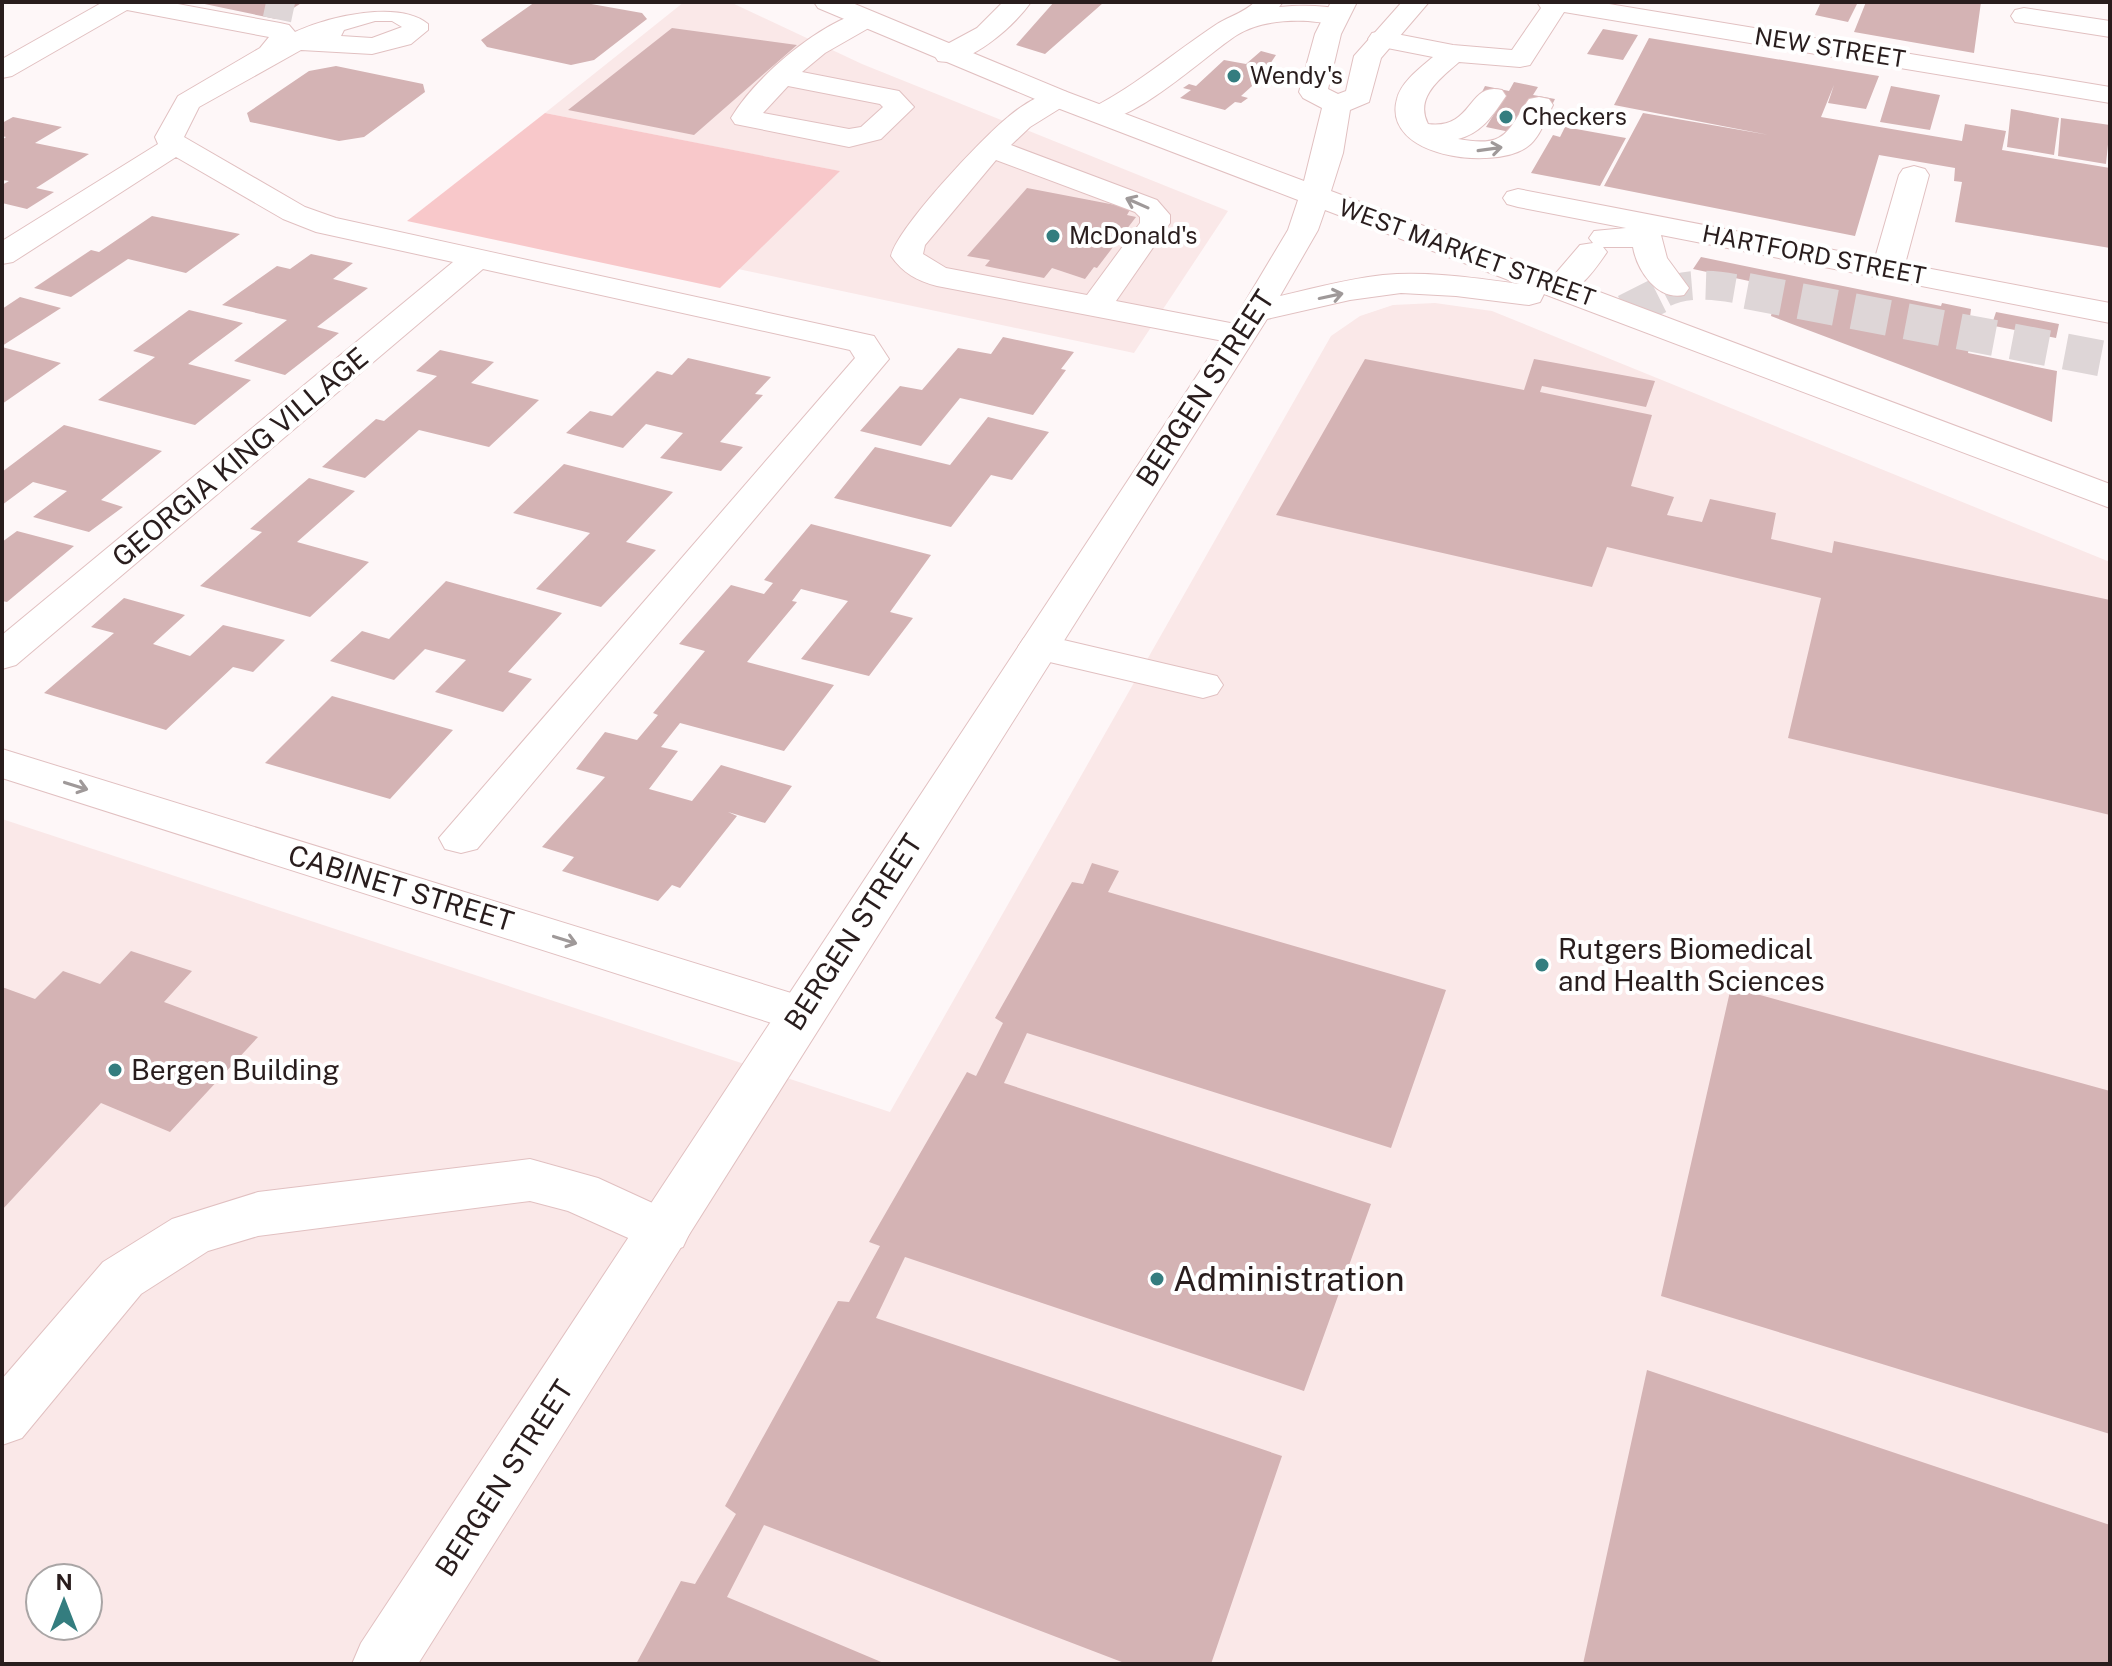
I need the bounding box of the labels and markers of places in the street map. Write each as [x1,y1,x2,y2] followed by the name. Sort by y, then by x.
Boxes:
[1250,61,1343,89] place label: Wendy's
[1225,67,1243,85] marker: Wendy's
[1522,102,1627,130] place label: Checkers
[1497,108,1515,126] marker: Checkers
[1069,221,1197,249] place label: McDonald's
[1044,227,1062,245] marker: McDonald's
[1558,932,1825,997] place label: Rutgers Biomedical and Health Sciences
[1533,956,1551,974] marker: Rutgers Biomedical and Health Sciences
[131,1053,340,1086] place label: Bergen Building
[106,1061,124,1079] marker: Bergen Building
[1173,1259,1405,1299] place label: Administration
[1148,1270,1166,1288] marker: Administration

